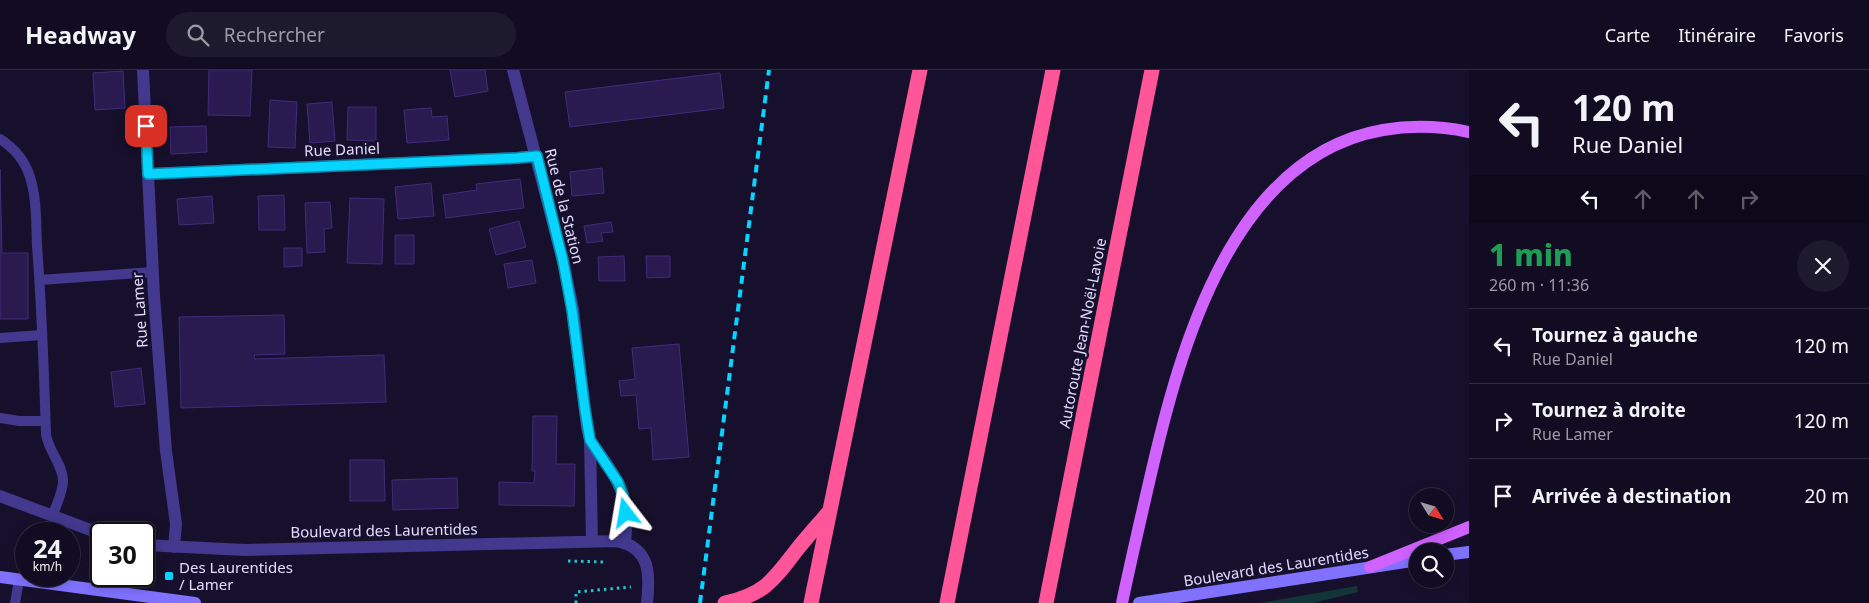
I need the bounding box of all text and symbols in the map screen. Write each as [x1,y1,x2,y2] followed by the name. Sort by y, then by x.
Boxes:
[166,12,516,57] search box
[25,18,136,51] text: Headway
[184,21,212,49] icon: search
[224,22,325,48] text: Rechercher
[1605,23,1650,47] text: Carte
[1678,23,1756,47] text: Itinéraire
[1784,23,1844,47] text: Favoris
[1572,84,1675,131] text: 120 m
[1489,90,1554,155] icon: left
[125,105,167,147] pin
[132,112,160,140] icon: arrive
[1572,129,1683,159] text: Rue Daniel
[304,138,380,160] street label: Rue Daniel
[541,146,589,266] street label: Rue de la Station
[1576,185,1604,213] icon: left
[1629,185,1657,213] icon: ahead
[1682,185,1710,213] icon: ahead
[1735,185,1763,213] icon: right
[1489,234,1573,275] text: 1 min
[1054,236,1110,430] street label: Autoroute Jean-Noël-Lavoie
[1797,240,1849,292] button: close
[126,271,152,349] street label: Rue Lamer
[1489,274,1589,296] text: 260 m · 11:36
[1532,322,1698,348] text: Tournez à gauche
[1489,332,1517,360] icon: left
[1794,333,1849,359] text: 120 m
[1532,348,1613,370] text: Rue Daniel
[1532,397,1686,423] text: Tournez à droite
[1489,407,1517,435] icon: right
[1794,408,1849,434] text: 120 m
[1532,423,1613,445] text: Rue Lamer
[1489,482,1517,510] icon: arrive
[1532,483,1731,509] text: Arrivée à destination
[1805,483,1849,509] text: 20 m
[599,486,651,538] position arrow
[1409,488,1454,532] north arrow
[1409,488,1454,588] map controls
[290,518,478,542] street label: Boulevard des Laurentides
[90,522,155,587] speed limit sign: 30
[33,531,62,565] text: 24
[1182,541,1370,591] street label: Boulevard des Laurentides
[1409,543,1454,588] button: search
[179,557,293,594] place label: Des Laurentides / Lamer
[33,558,62,575] text: km/h
[163,570,175,582] marker: Des Laurentides / Lamer

